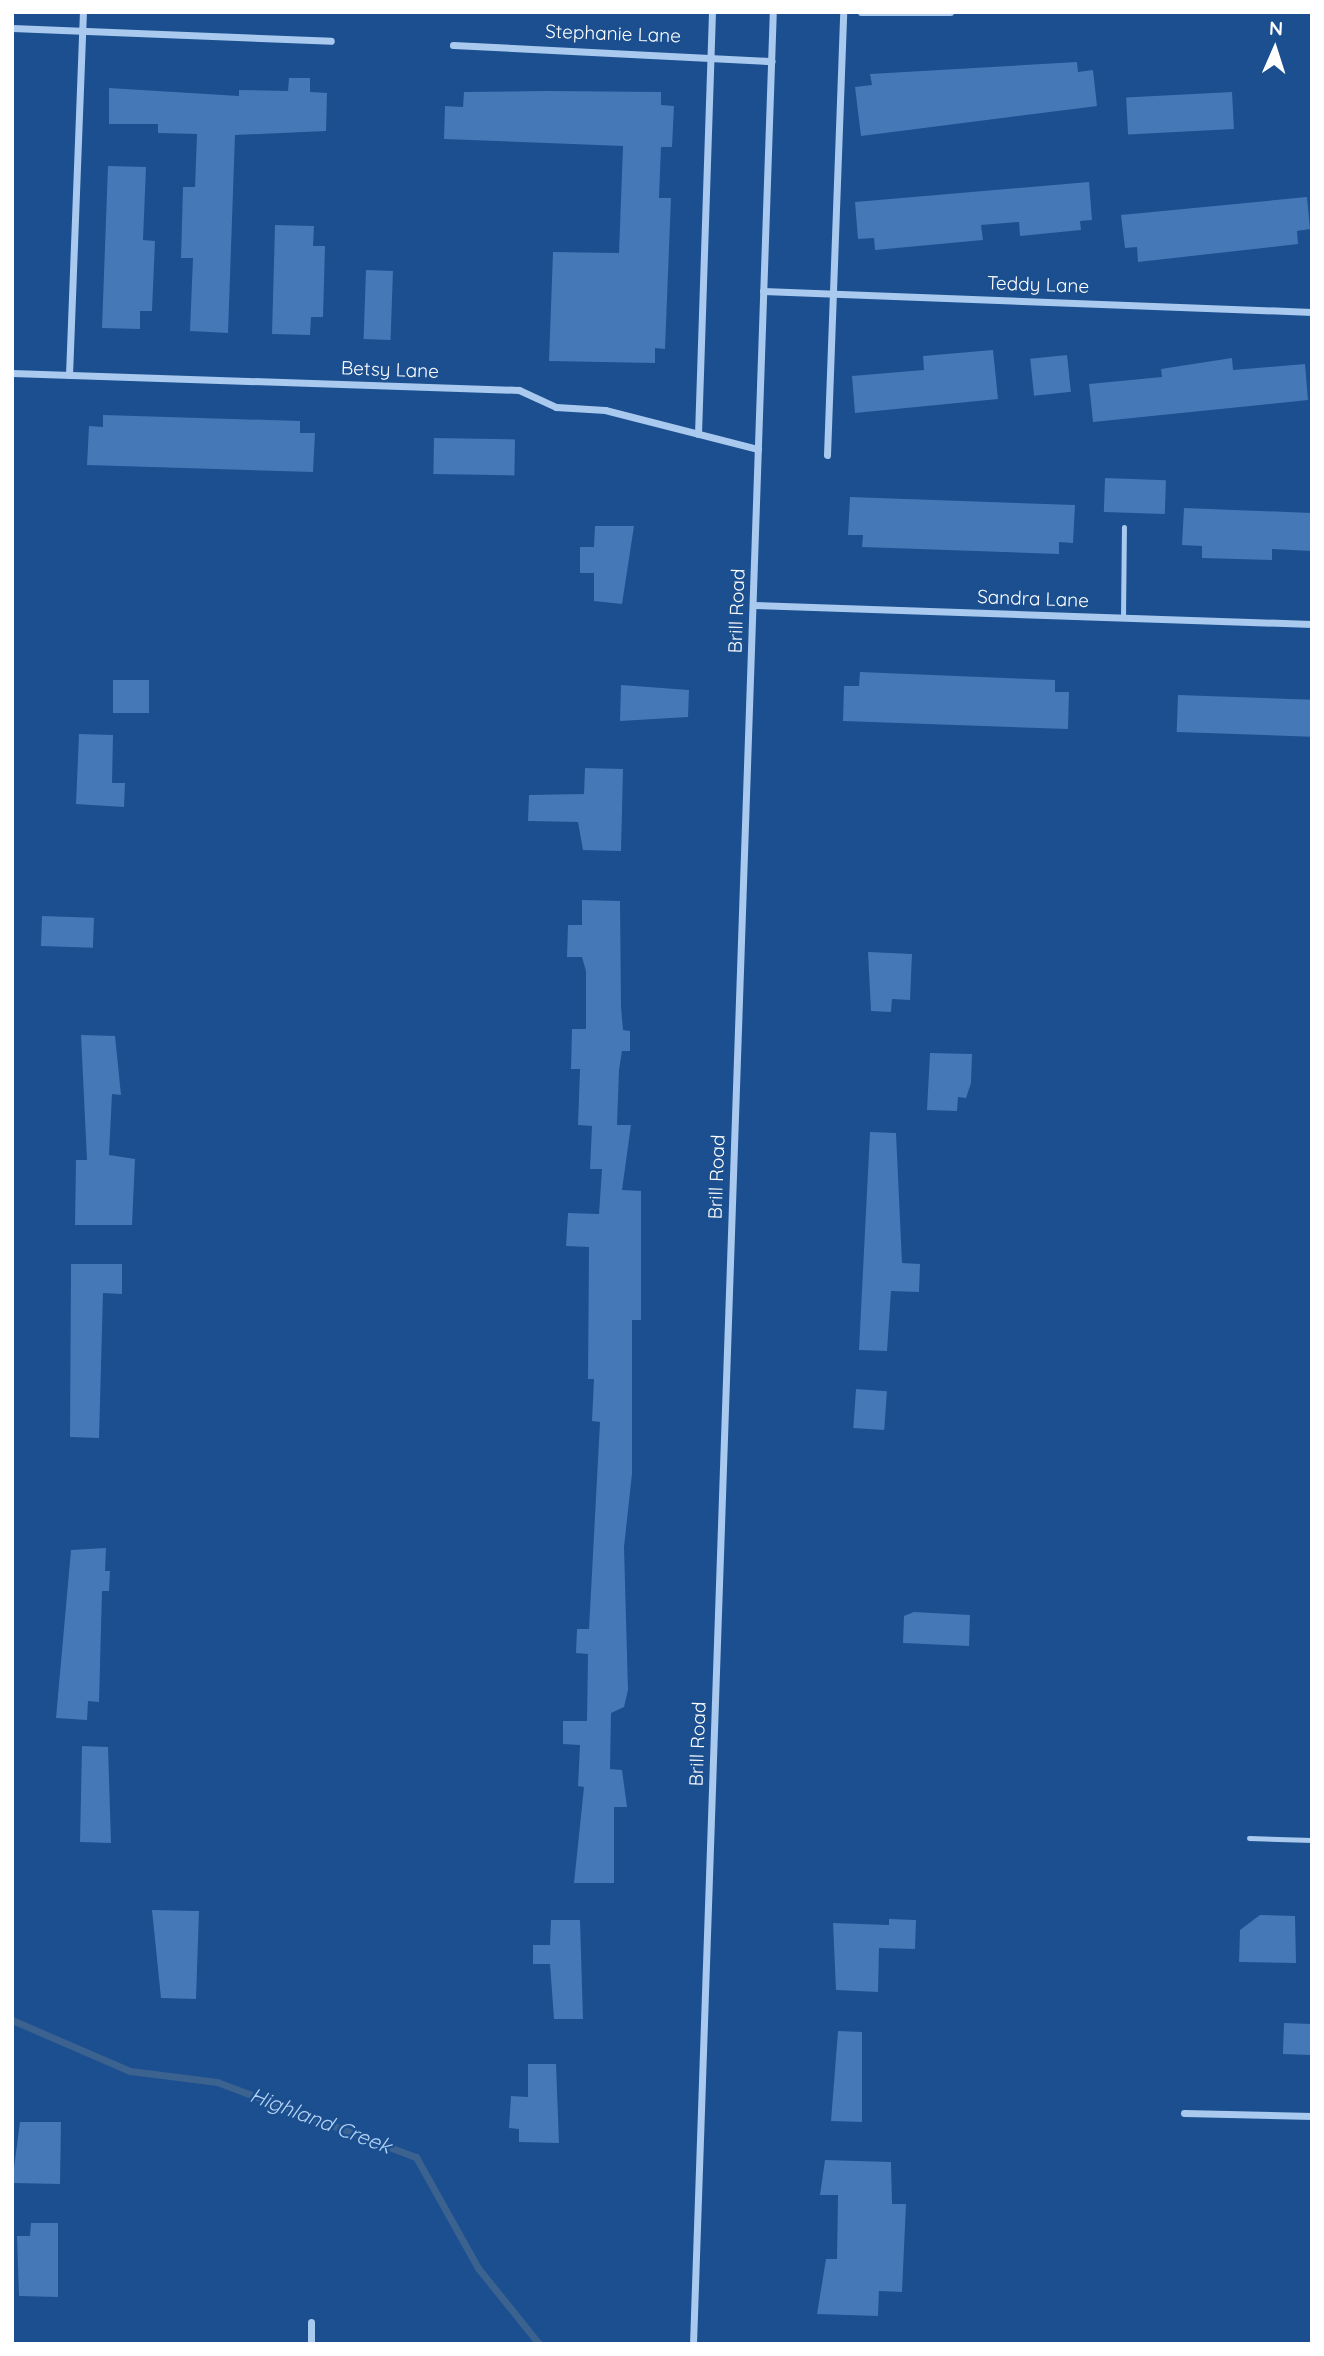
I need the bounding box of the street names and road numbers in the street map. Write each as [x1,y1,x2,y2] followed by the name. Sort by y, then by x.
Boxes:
[545,20,681,48] street label: Stephanie Lane
[986,272,1090,298] street label: Teddy Lane
[341,357,439,383] street label: Betsy Lane
[724,568,750,654] street label: Brill Road
[977,586,1089,612] street label: Sandra Lane
[704,1134,730,1220] street label: Brill Road
[685,1701,711,1787] street label: Brill Road

